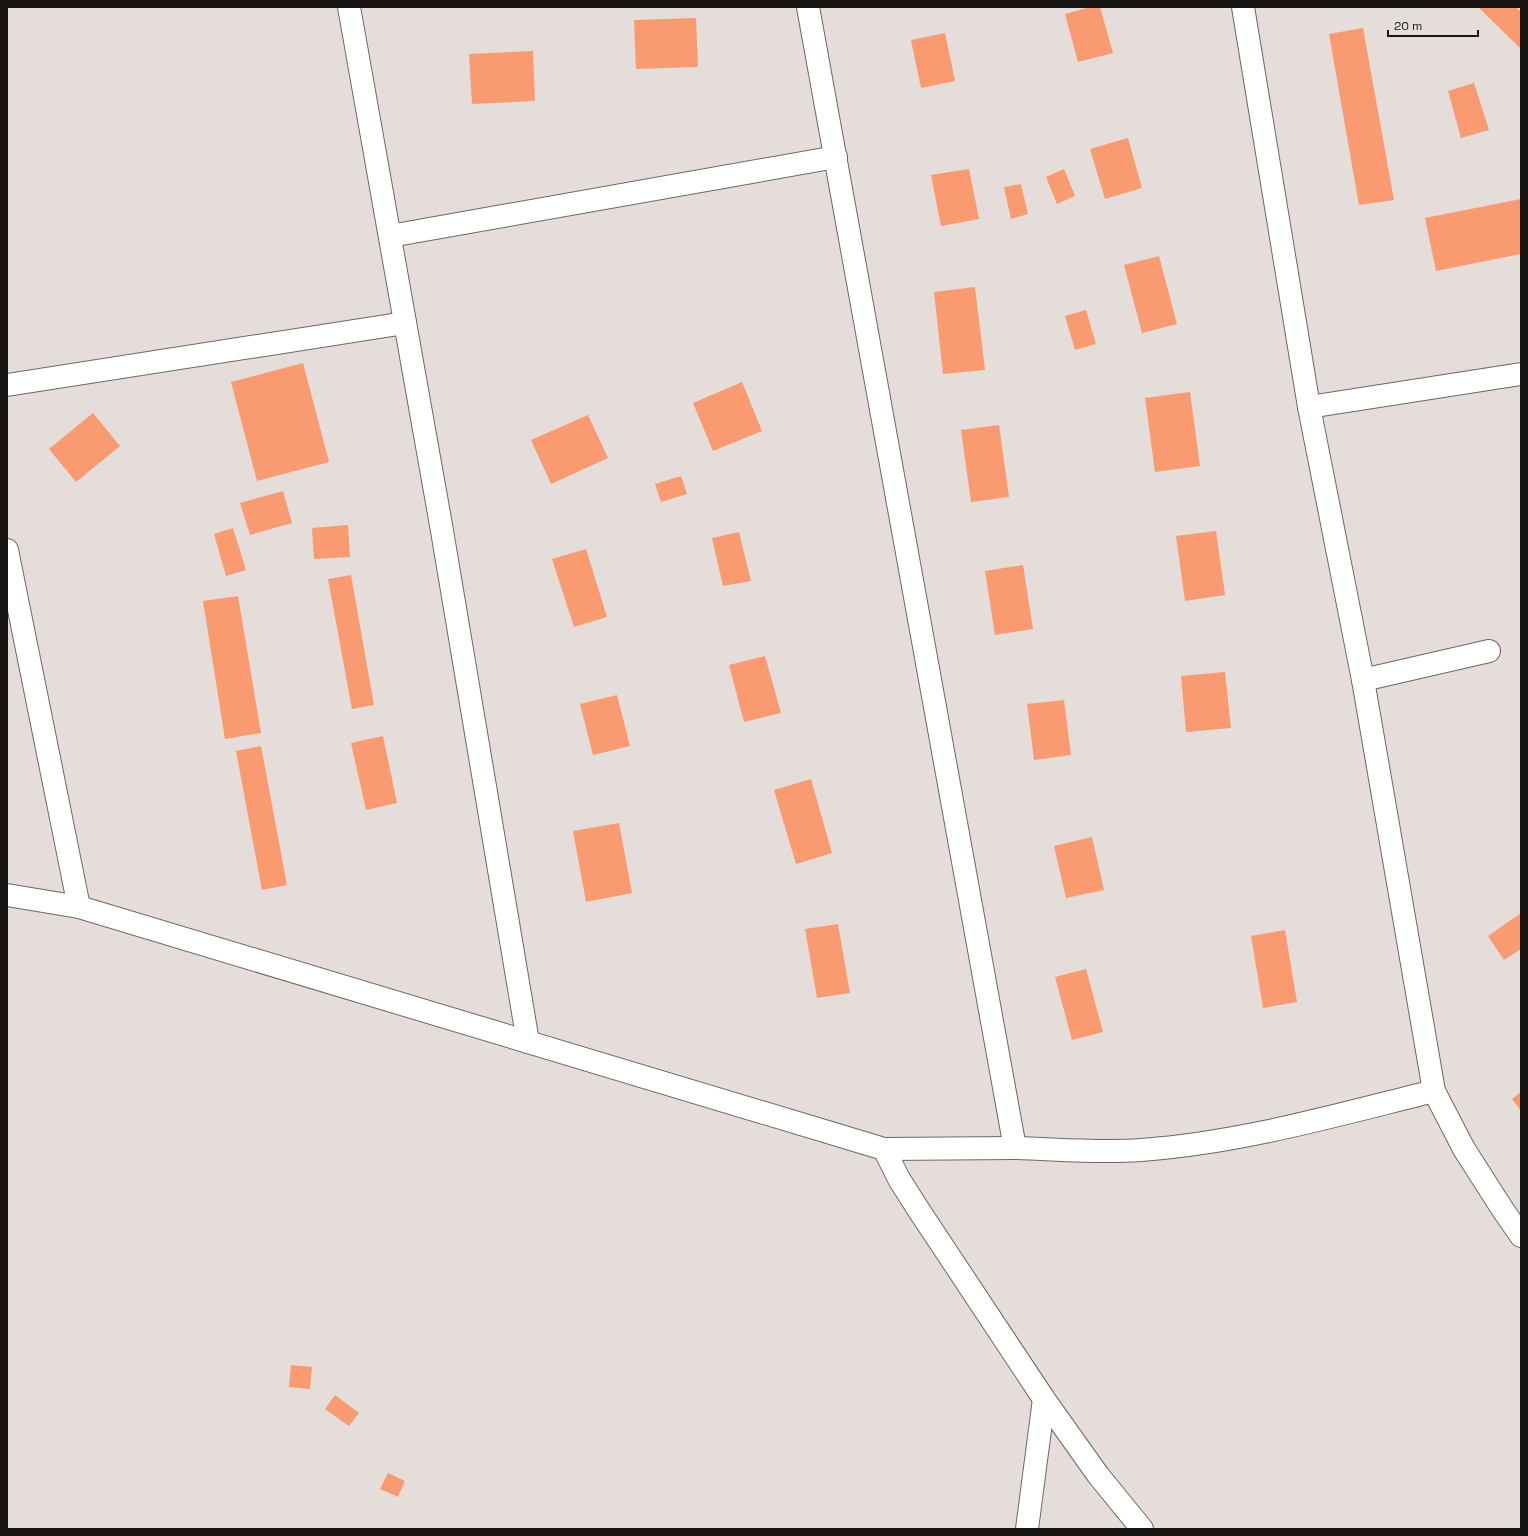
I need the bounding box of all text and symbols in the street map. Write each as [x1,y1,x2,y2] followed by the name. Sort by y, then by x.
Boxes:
[1388,12,1478,38] scale bar
[1394,18,1422,34] text: 20 m

